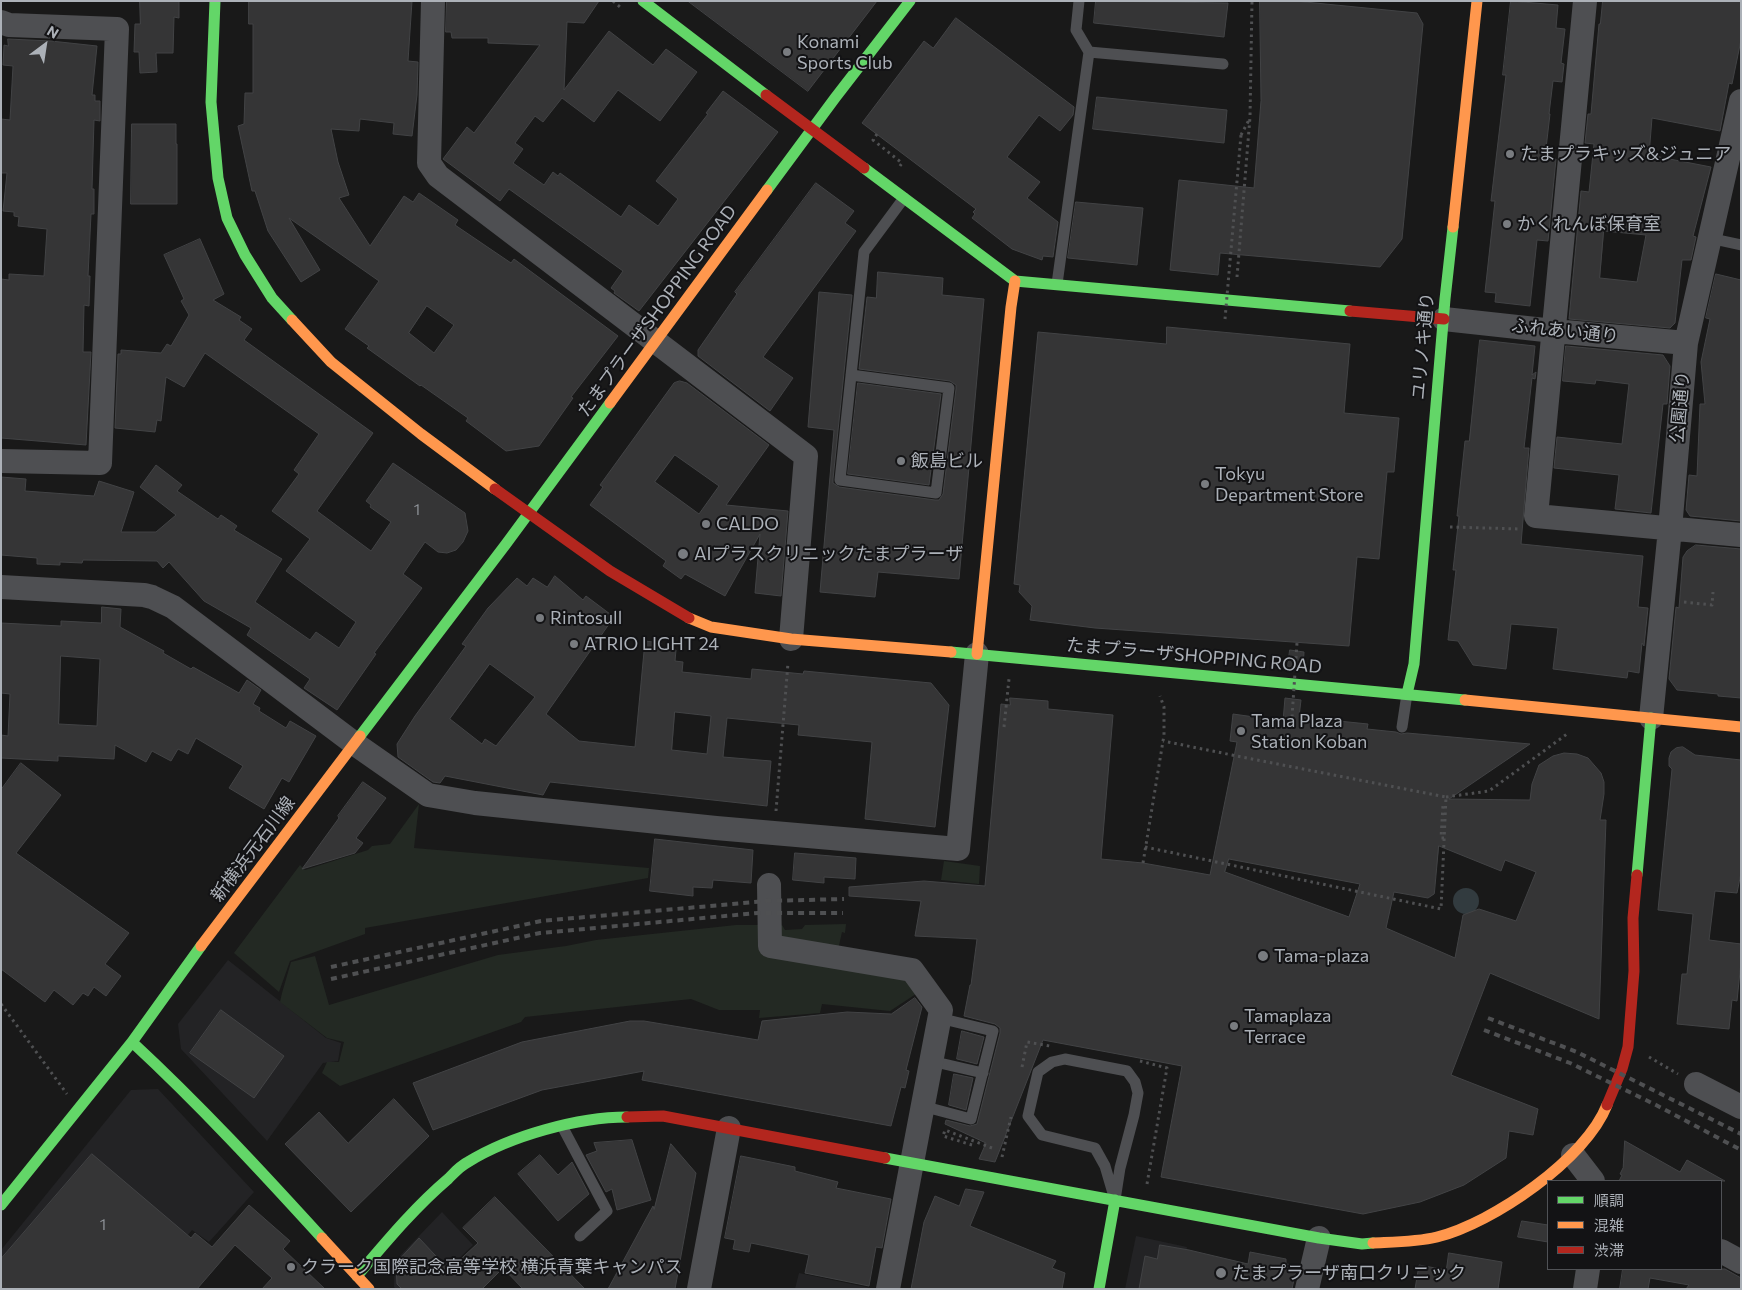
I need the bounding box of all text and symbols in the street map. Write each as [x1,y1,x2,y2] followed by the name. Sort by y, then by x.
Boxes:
[20,20,70,70] north arrow
[44,22,62,42] text: N
[797,31,893,74] place label: Konami Sports Club
[781,46,793,58] marker: Konami Sports Club
[1520,143,1731,165] place label: たまプラキッズ&ジュニア
[1504,148,1516,160] marker: たまプラキッズ&ジュニア
[573,201,741,421] street label: たまプラーザSHOPPING ROAD
[1517,213,1661,235] place label: かくれんぼ保育室
[1501,218,1513,230] marker: かくれんぼ保育室
[1408,291,1438,401] street label: ユリノキ通り
[1510,315,1620,347] street label: ふれあい通り
[1666,370,1694,444] street label: 公園通り
[911,450,983,472] place label: 飯島ビル
[895,455,907,467] marker: 飯島ビル
[1215,463,1363,506] place label: Tokyu Department Store
[1199,478,1211,490] marker: Tokyu Department Store
[414,501,420,519] house number: 1
[716,513,779,535] place label: CALDO
[700,518,712,530] marker: CALDO
[694,543,963,565] place label: AIプラスクリニックたまプラーザ
[676,547,690,561] marker: AIプラスクリニックたまプラーザ
[550,607,622,629] place label: Rintosull
[534,612,546,624] marker: Rintosull
[584,633,719,655] place label: ATRIO LIGHT 24
[1065,634,1323,678] street label: たまプラーザSHOPPING ROAD
[568,638,580,650] marker: ATRIO LIGHT 24
[1251,710,1367,752] place label: Tama Plaza Station Koban
[1235,725,1247,737] marker: Tama Plaza Station Koban
[206,792,300,906] street label: 新横浜元石川線
[1274,945,1369,967] place label: Tama-plaza
[1256,949,1270,963] marker: Tama-plaza
[1244,1005,1332,1048] place label: Tamaplaza Terrace
[1228,1020,1240,1032] marker: Tamaplaza Terrace
[1547,1180,1722,1270] legend
[1594,1191,1624,1209] text: 順調
[100,1216,106,1234] house number: 1
[1594,1216,1624,1234] text: 混雑
[1594,1241,1624,1259] text: 渋滞
[301,1256,682,1278] place label: クラーク国際記念高等学校 横浜青葉キャンパス
[285,1261,297,1273] marker: クラーク国際記念高等学校 横浜青葉キャンパス
[1232,1262,1466,1284] place label: たまプラーザ南口クリニック
[1214,1266,1228,1280] marker: たまプラーザ南口クリニック

